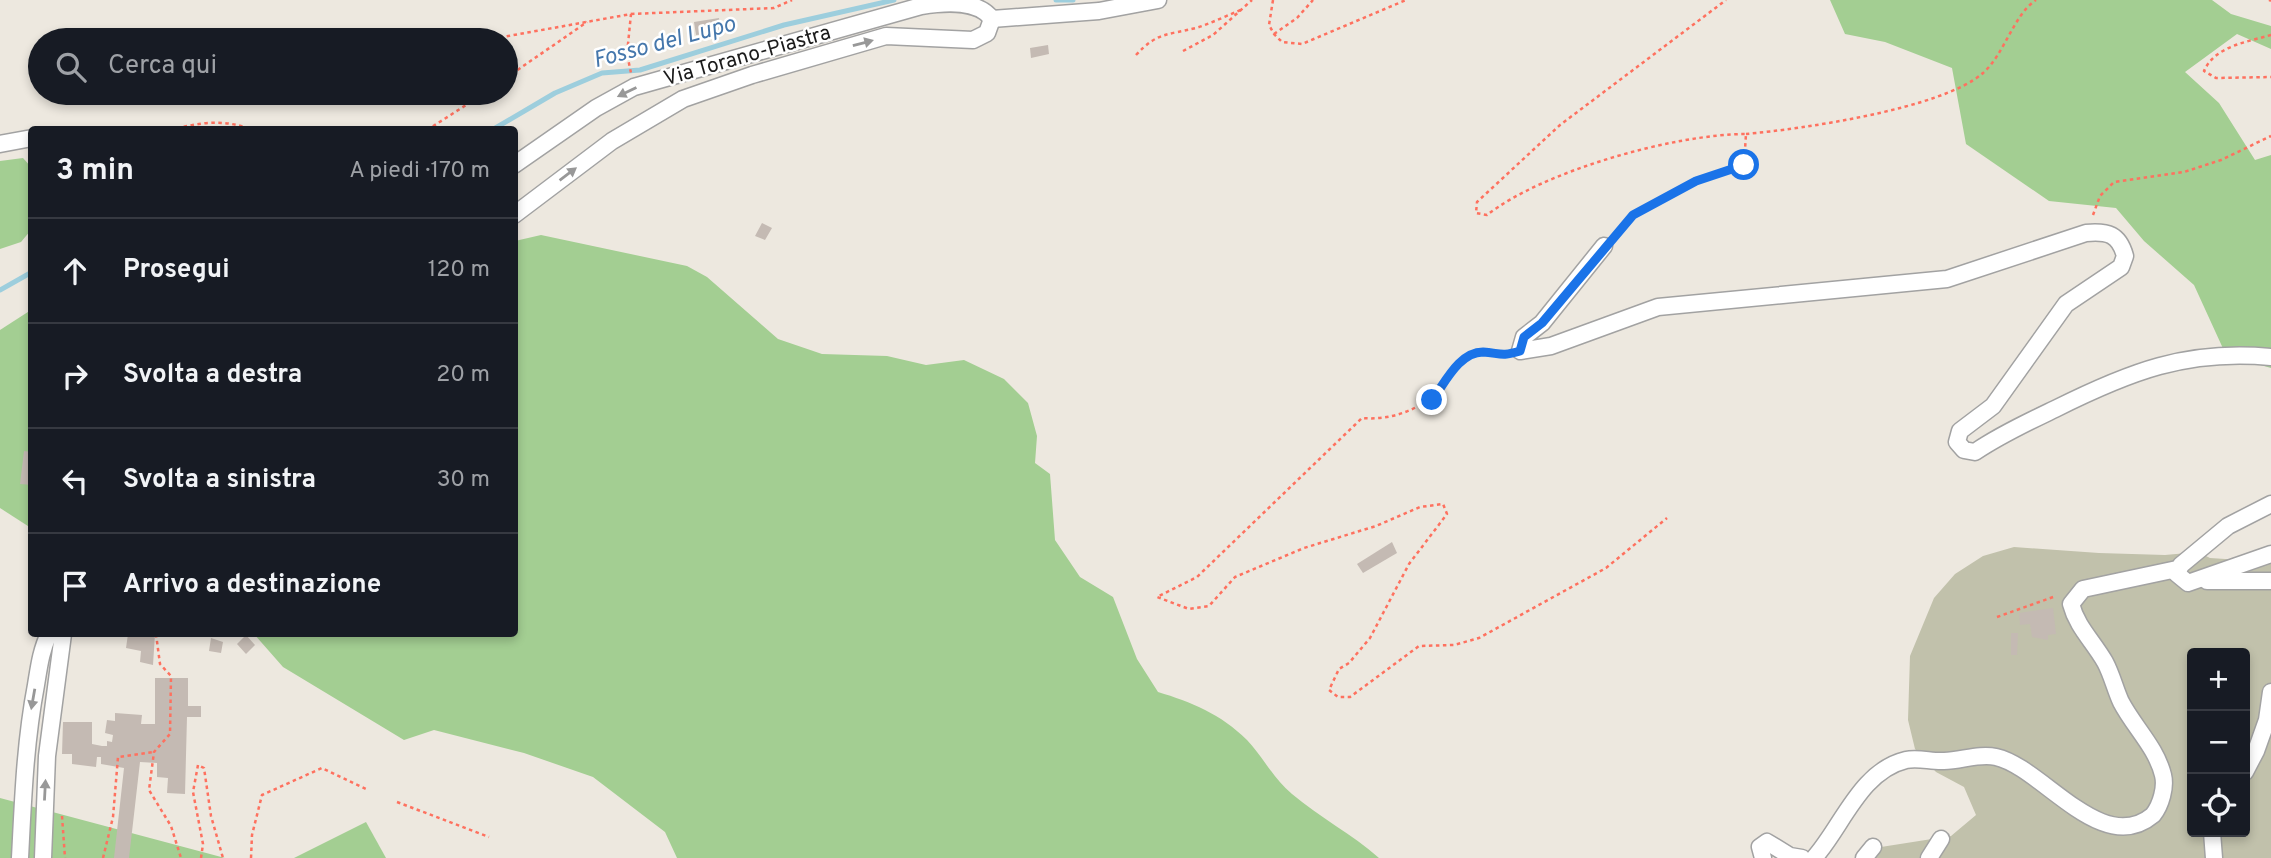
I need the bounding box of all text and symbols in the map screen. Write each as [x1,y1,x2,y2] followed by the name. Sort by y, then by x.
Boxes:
[590,10,740,76] water label: Fosso del Lupo
[661,20,834,93] street label: Via Torano-Piastra
[28,28,518,105] search box
[853,37,874,47] one-way arrow
[52,48,90,86] icon: search
[108,50,217,83] text: Cerca qui
[617,86,637,97] one-way arrow
[1728,149,1759,180] route start
[56,153,134,190] text: 3 min
[349,157,490,186] text: A piedi · 170 m
[559,166,577,181] one-way arrow
[56,252,94,290] icon: ahead
[123,254,230,287] text: Prosegui
[428,256,490,285] text: 120 m
[56,357,94,395] icon: right
[123,359,302,392] text: Svolta a destra
[436,361,490,390] text: 20 m
[1416,384,1447,415] route end
[56,462,94,500] icon: left
[123,464,316,497] text: Svolta a sinistra
[437,466,490,495] text: 30 m
[56,567,94,605] icon: arrive
[123,569,381,602] text: Arrivo a destinazione
[2187,648,2250,837] map controls
[2187,648,2250,711] button: +
[27,688,38,710] one-way arrow
[2187,711,2250,774] button: −
[2187,774,2250,837] button: locate
[40,779,51,801] one-way arrow

